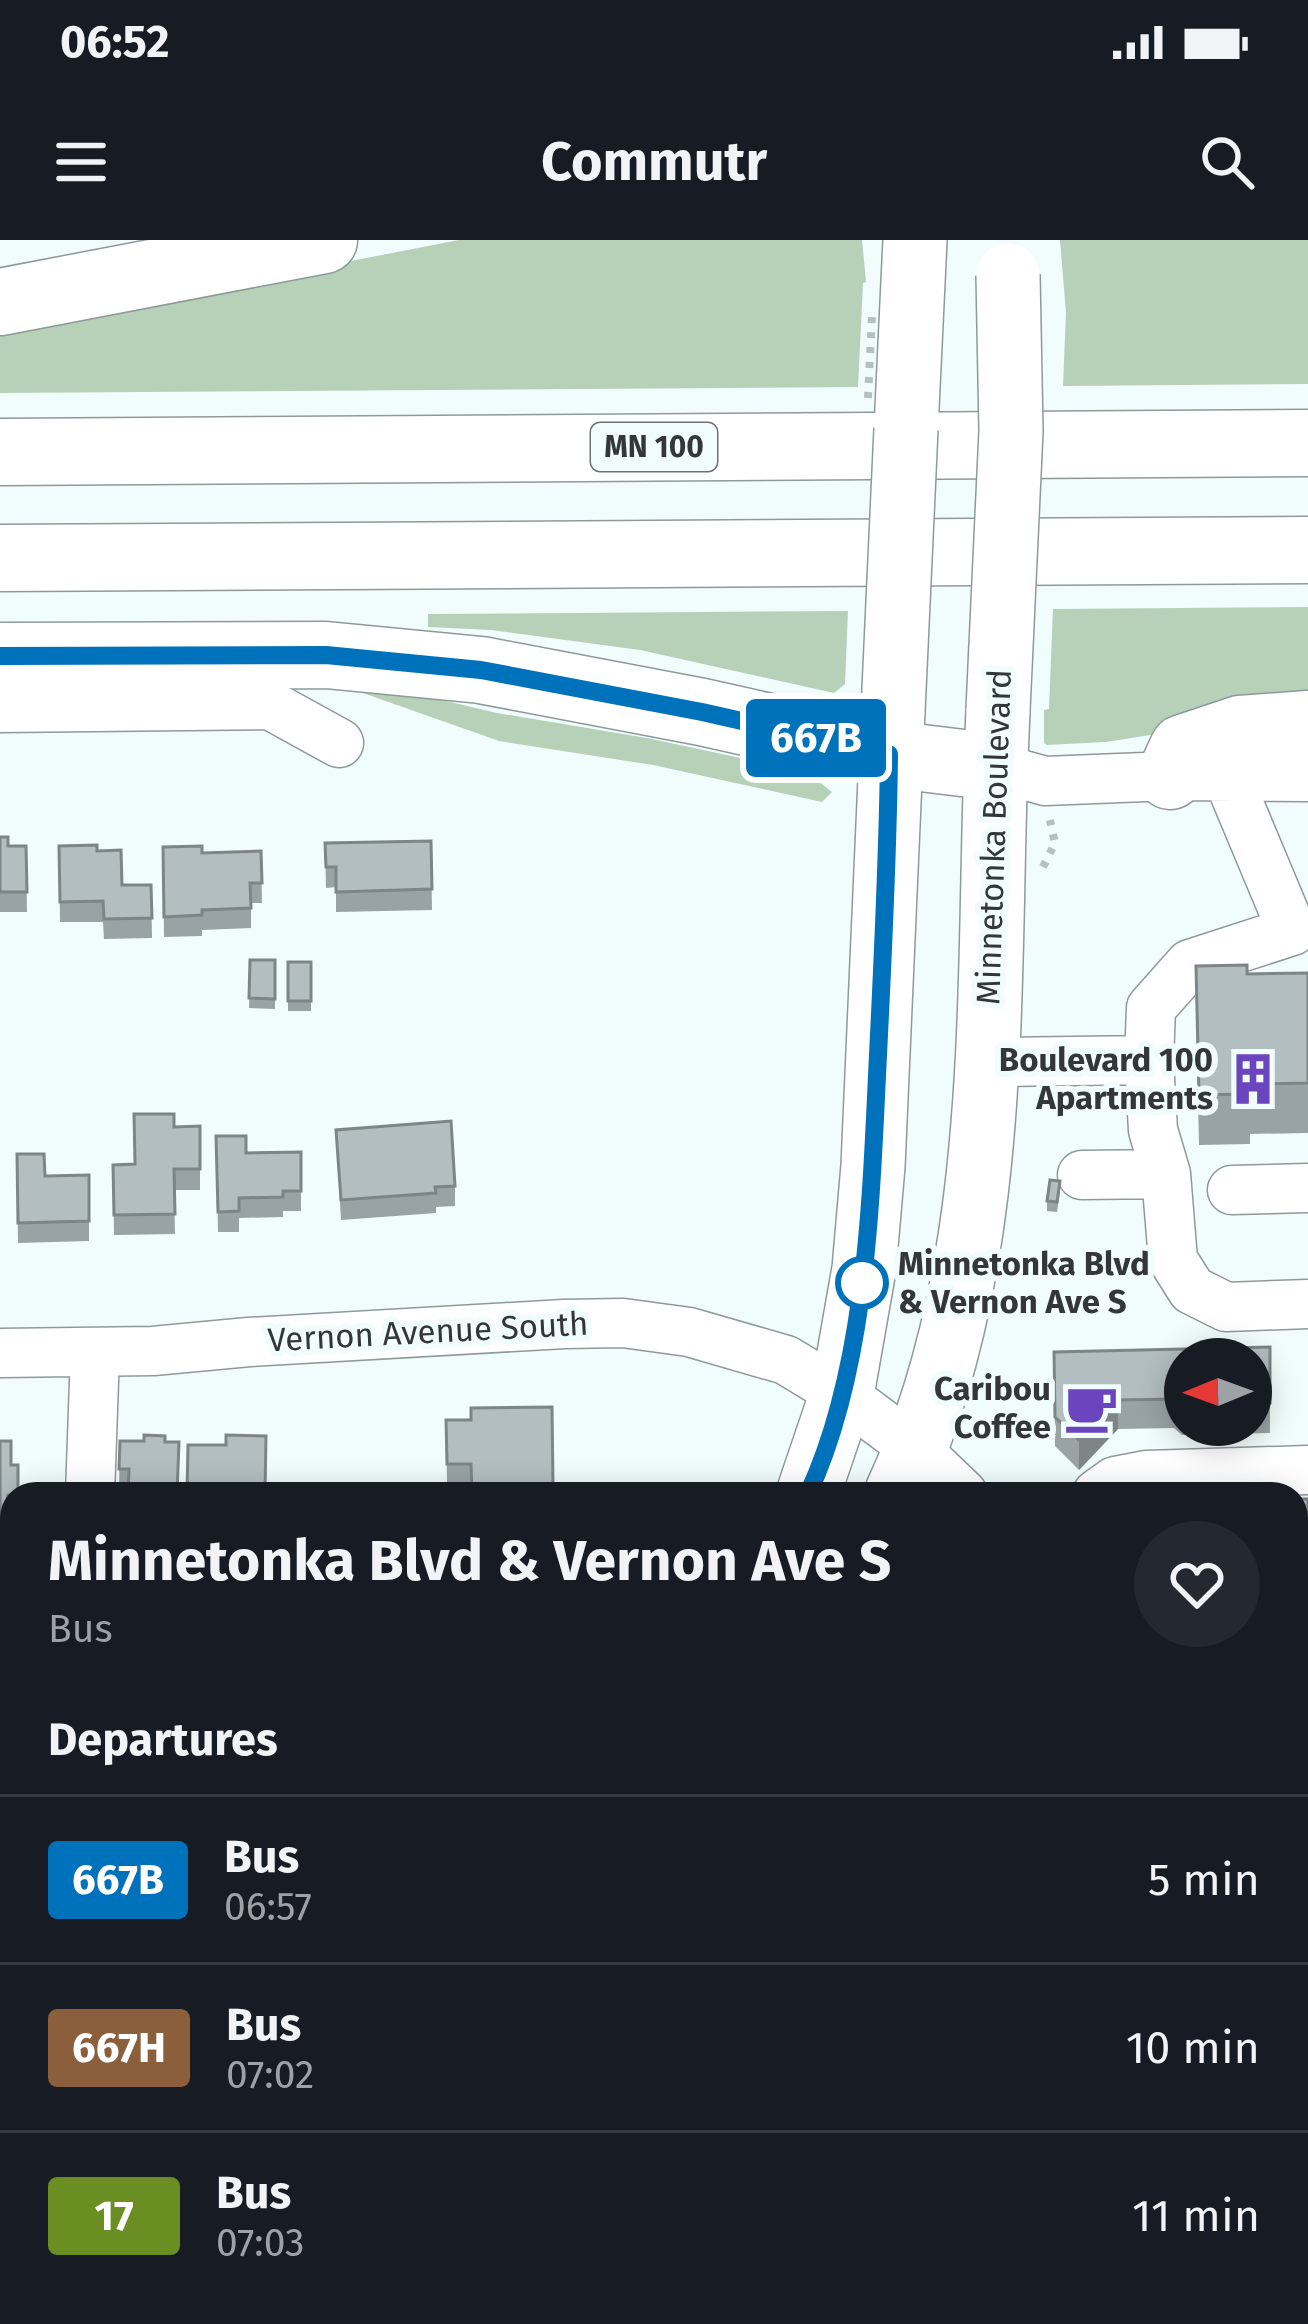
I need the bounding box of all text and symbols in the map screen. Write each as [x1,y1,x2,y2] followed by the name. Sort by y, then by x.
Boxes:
[60,15,170,69] text: 06:52
[48,129,114,195] icon: menu
[1194,129,1260,195] icon: search
[541,130,767,194] text: Commutr
[591,423,717,471] road number: MN 100
[968,668,1020,1006] street label: Minnetonka Boulevard
[732,699,900,777] line badge: 667B
[770,713,862,763] text: 667B
[999,1040,1213,1118] place label: Boulevard 100 Apartments
[1224,1050,1282,1108] building icon: Boulevard 100 Apartments
[898,1244,1150,1322] place label: Minnetonka Blvd & Vernon Ave S
[837,1258,887,1308] marker: Minnetonka Blvd & Vernon Ave S
[267,1304,589,1360] street label: Vernon Avenue South
[1164,1338,1272,1446] north arrow
[1164,1338,1272,1446] map controls
[934,1369,1051,1447] place label: Caribou Coffee
[1062,1379,1120,1437] cafe icon: Caribou Coffee
[1134,1521,1260,1647] button: heart
[48,1527,891,1595] text: Minnetonka Blvd & Vernon Ave S
[48,1606,113,1652] text: Bus
[48,1713,278,1767] text: Departures
[224,1830,299,1884] text: Bus
[1148,1853,1260,1907] text: 5 min
[72,1855,164,1905] text: 667B
[224,1884,312,1930] text: 06:57
[226,1998,301,2052] text: Bus
[1126,2021,1260,2075] text: 10 min
[72,2023,166,2073] text: 667H
[226,2052,314,2098] text: 07:02
[216,2166,291,2220] text: Bus
[1132,2189,1260,2243] text: 11 min
[94,2191,134,2241] text: 17
[216,2220,305,2266] text: 07:03

